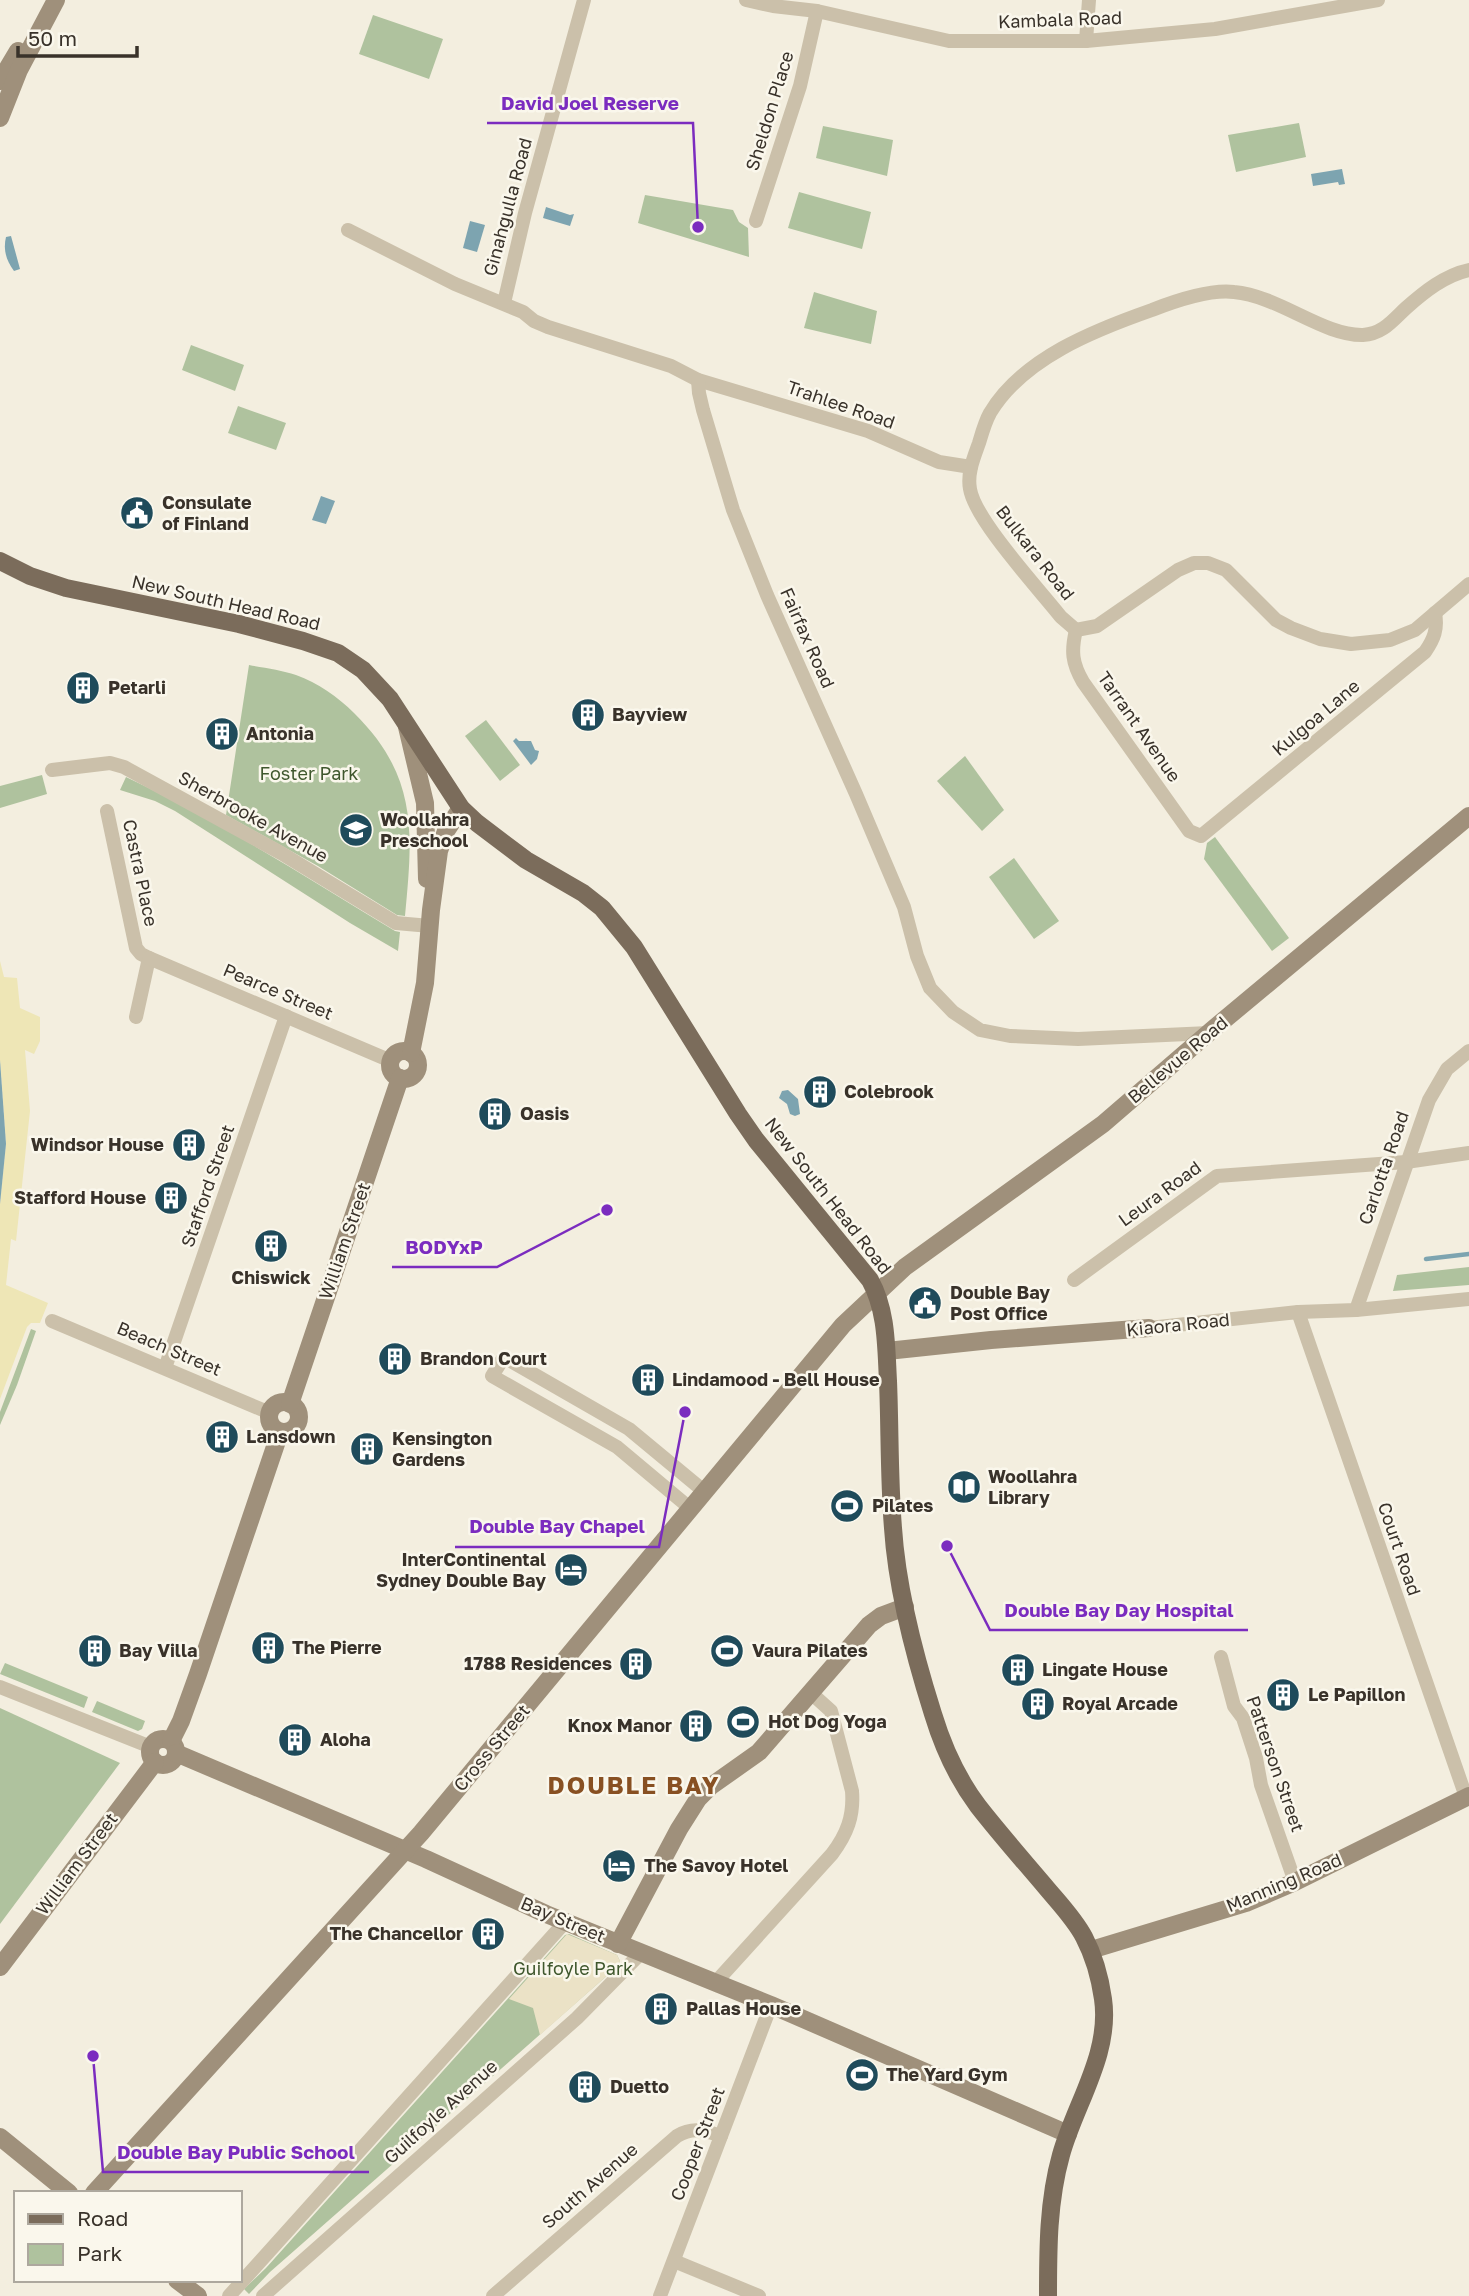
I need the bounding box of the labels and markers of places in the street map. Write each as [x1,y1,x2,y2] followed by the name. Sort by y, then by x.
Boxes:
[487,83,693,123] callout: David Joel Reserve
[162,491,252,534] place label: Consulate of Finland
[118,494,156,532] public building icon: Consulate of Finland
[64,669,102,707] building icon: Petarli
[108,676,166,698] place label: Petarli
[569,696,607,734] building icon: Bayview
[612,703,687,725] place label: Bayview
[203,715,241,753] building icon: Antonia
[246,722,314,744] place label: Antonia
[380,808,469,851] place label: Woollahra Preschool
[337,811,375,849] school or university icon: Woollahra Preschool
[801,1073,839,1111] building icon: Colebrook
[844,1080,935,1102] place label: Colebrook
[476,1095,514,1133] building icon: Oasis
[520,1102,569,1124] place label: Oasis
[170,1126,208,1164] building icon: Windsor House
[31,1133,164,1155] place label: Windsor House
[152,1179,190,1217] building icon: Stafford House
[14,1186,146,1208] place label: Stafford House
[252,1227,290,1265] building icon: Chiswick
[392,1227,497,1267] callout: BODYxP
[231,1266,311,1288] place label: Chiswick
[950,1281,1050,1324] place label: Double Bay Post Office
[906,1284,944,1322] public building icon: Double Bay Post Office
[376,1340,414,1378] building icon: Brandon Court
[420,1347,547,1369] place label: Brandon Court
[629,1361,667,1399] building icon: Lindamood - Bell House
[672,1368,880,1390] place label: Lindamood - Bell House
[203,1418,241,1456] building icon: Lansdown
[246,1425,336,1447] place label: Lansdown
[392,1427,492,1470] place label: Kensington Gardens
[348,1430,386,1468] building icon: Kensington Gardens
[988,1465,1077,1508] place label: Woollahra Library
[945,1468,983,1506] library icon: Woollahra Library
[828,1487,866,1525] sports icon: Pilates
[872,1494,933,1516] place label: Pilates
[455,1507,659,1547] callout: Double Bay Chapel
[376,1548,546,1591] place label: InterContinental Sydney Double Bay
[552,1551,590,1589] hotel icon: InterContinental Sydney Double Bay
[990,1590,1248,1630] callout: Double Bay Day Hospital
[249,1629,287,1667] building icon: The Pierre
[76,1632,114,1670] building icon: Bay Villa
[708,1632,746,1670] sports icon: Vaura Pilates
[292,1636,382,1658] place label: The Pierre
[119,1639,197,1661] place label: Bay Villa
[752,1639,868,1661] place label: Vaura Pilates
[617,1645,655,1683] building icon: 1788 Residences
[999,1651,1037,1689] building icon: Lingate House
[464,1652,612,1674] place label: 1788 Residences
[1042,1658,1168,1680] place label: Lingate House
[1264,1676,1302,1714] building icon: Le Papillon
[1308,1683,1405,1705] place label: Le Papillon
[1019,1685,1057,1723] building icon: Royal Arcade
[1062,1692,1178,1714] place label: Royal Arcade
[724,1703,762,1741] sports icon: Hot Dog Yoga
[677,1707,715,1745] building icon: Knox Manor
[768,1710,887,1732] place label: Hot Dog Yoga
[568,1714,672,1736] place label: Knox Manor
[276,1721,314,1759] building icon: Aloha
[320,1728,371,1750] place label: Aloha
[600,1847,638,1885] hotel icon: The Savoy Hotel
[644,1854,788,1876] place label: The Savoy Hotel
[469,1915,507,1953] building icon: The Chancellor
[330,1922,463,1944] place label: The Chancellor
[642,1990,680,2028] building icon: Pallas House
[686,1997,802,2019] place label: Pallas House
[843,2056,881,2094] sports icon: The Yard Gym
[886,2063,1007,2085] place label: The Yard Gym
[566,2068,604,2106] building icon: Duetto
[610,2075,669,2097] place label: Duetto
[103,2132,369,2172] callout: Double Bay Public School

